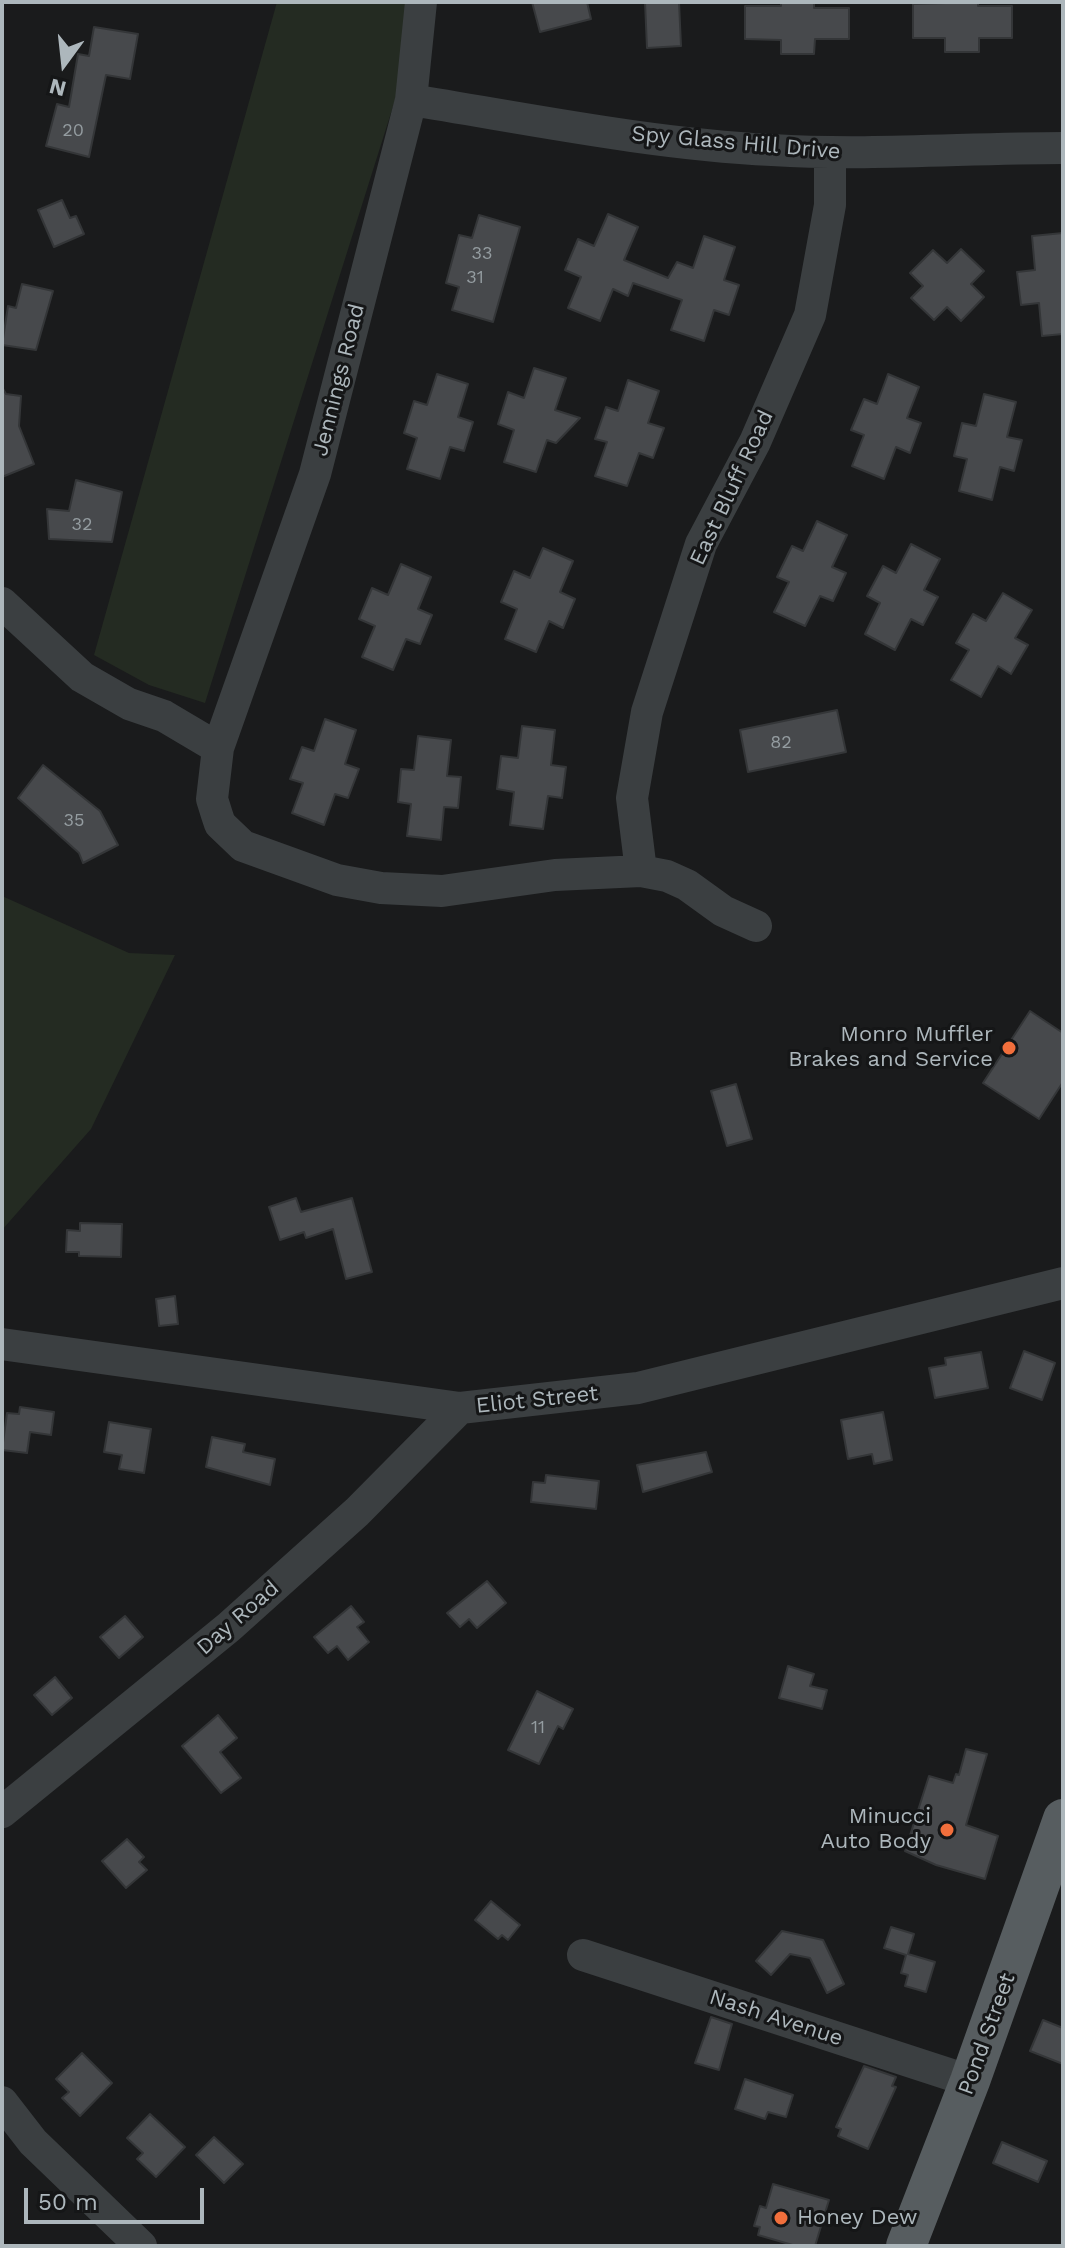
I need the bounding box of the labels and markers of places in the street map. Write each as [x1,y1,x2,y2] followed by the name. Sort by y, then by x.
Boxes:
[788,1022,993,1074] place label: Monro Muffler Brakes and Service
[1000,1039,1018,1057] marker: Monro Muffler Brakes and Service
[820,1804,931,1856] place label: Minucci Auto Body
[938,1821,956,1839] marker: Minucci Auto Body
[797,2205,917,2231] place label: Honey Dew
[772,2209,790,2227] marker: Honey Dew

